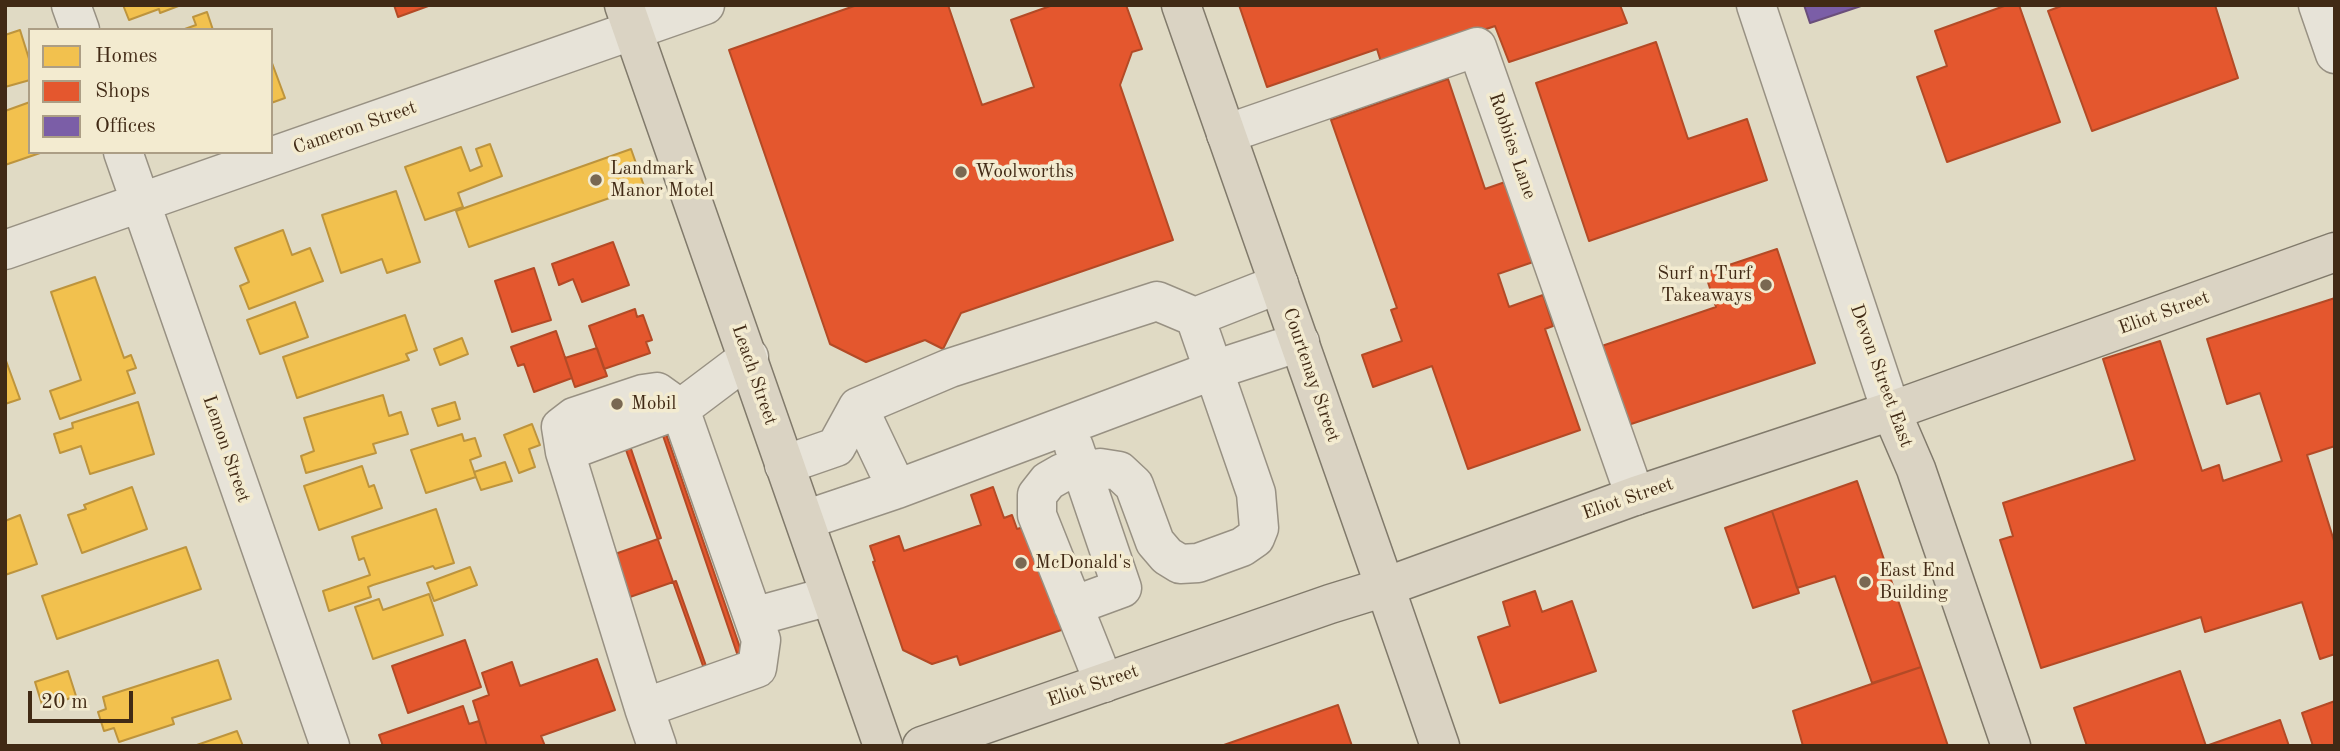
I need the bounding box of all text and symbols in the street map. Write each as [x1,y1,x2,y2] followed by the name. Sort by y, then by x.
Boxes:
[28,28,273,154] legend
[95,46,157,67] text: Homes
[95,81,150,102] text: Shops
[1483,90,1541,202] street label: Robbies Lane
[290,96,420,160] street label: Cameron Street
[95,116,156,137] text: Offices
[610,158,714,202] place label: Landmark Manor Motel
[975,161,1074,183] place label: Woolworths
[953,164,969,180] marker: Woolworths
[588,172,604,188] marker: Landmark Manor Motel
[1657,263,1752,307] place label: Surf n Turf Takeaways
[1758,277,1774,293] marker: Surf n Turf Takeaways
[2115,286,2213,340] street label: Eliot Street
[1845,301,1917,451] street label: Devon Street East
[1277,305,1345,445] street label: Courtenay Street
[726,322,782,428] street label: Leach Street
[197,392,255,506] street label: Lemon Street
[631,393,676,415] place label: Mobil
[609,396,625,412] marker: Mobil
[1579,473,1677,525] street label: Eliot Street
[1035,552,1131,574] place label: McDonald's
[1013,555,1029,571] marker: McDonald's
[1879,560,1955,604] place label: East End Building
[1857,574,1873,590] marker: East End Building
[1044,660,1142,712] street label: Eliot Street
[32,678,136,722] scale bar
[41,692,88,713] text: 20 m

